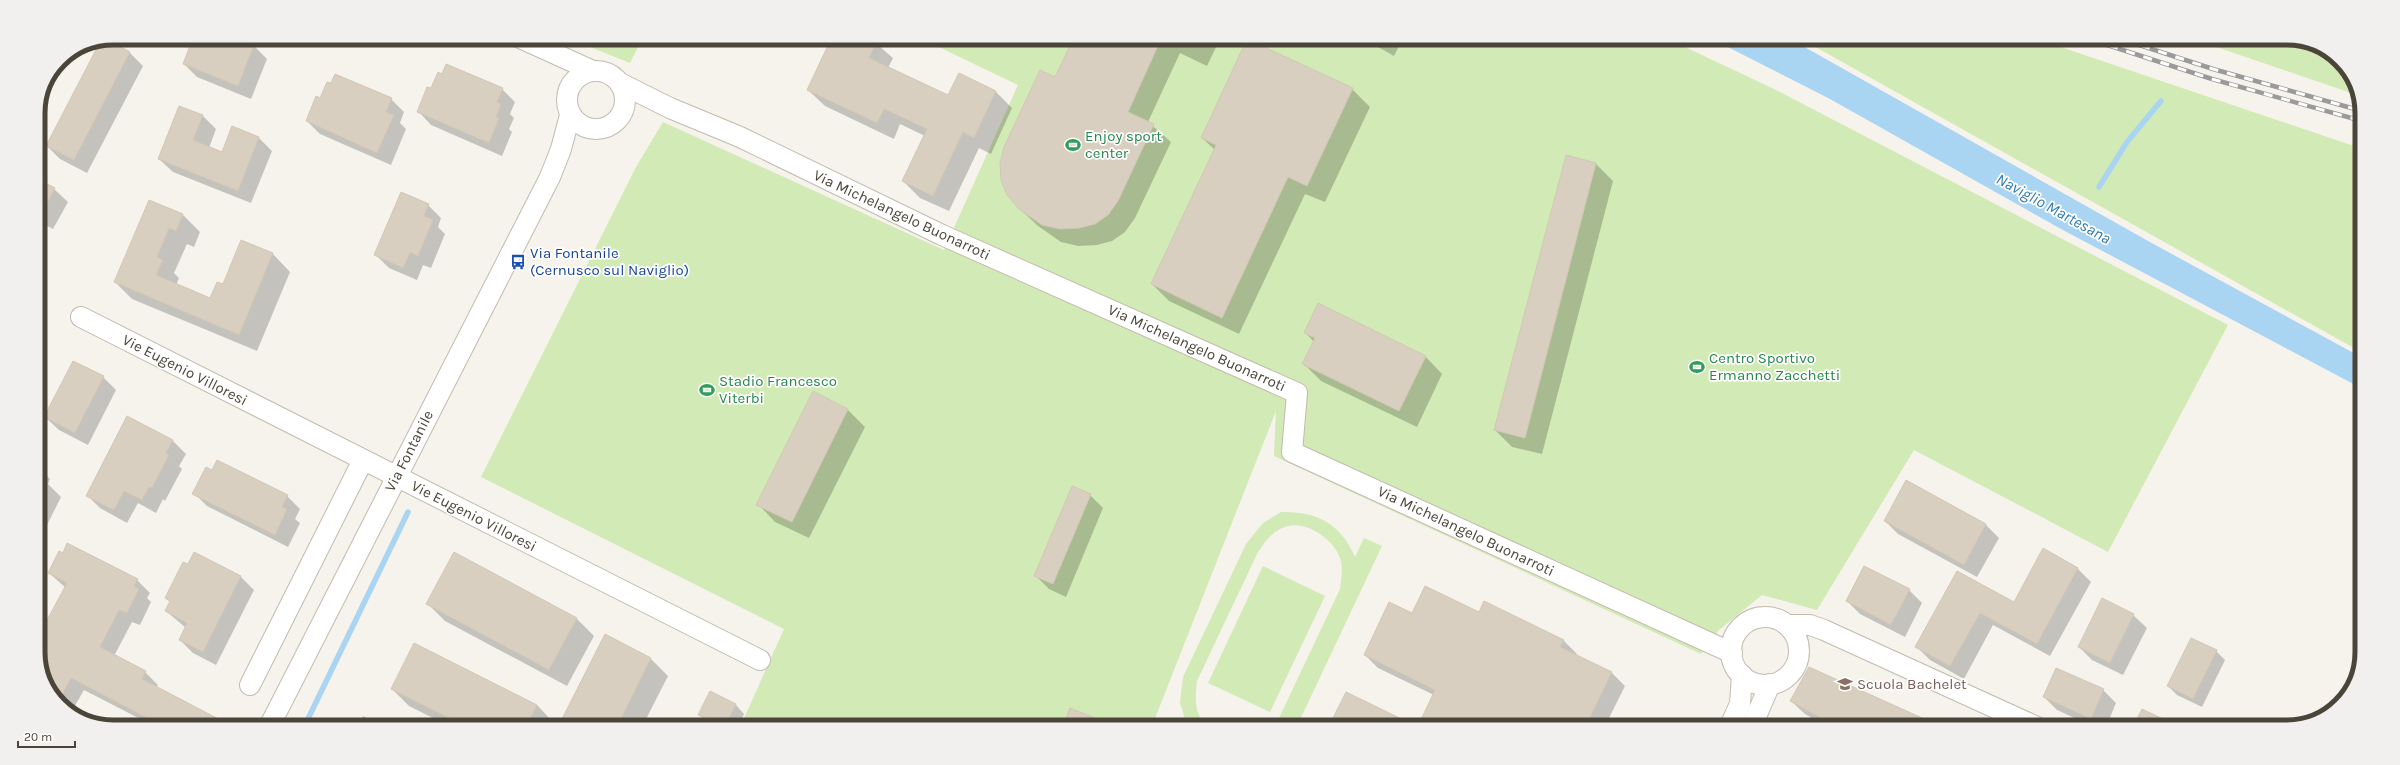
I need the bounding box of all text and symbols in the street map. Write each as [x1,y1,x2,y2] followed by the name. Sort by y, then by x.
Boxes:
[1085,127,1162,162] place label: Enjoy sport center
[1064,136,1082,154] sports icon: Enjoy sport center
[811,166,993,264] street label: Via Michelangelo Buonarroti
[1993,169,2114,248] water label: Naviglio Martesana
[530,244,689,279] place label: Via Fontanile (Cernusco sul Naviglio)
[509,253,527,271] bus stop icon: Via Fontanile (Cernusco sul Naviglio)
[1105,301,1289,395] street label: Via Michelangelo Buonarroti
[119,331,251,409] street label: Vie Eugenio Villoresi
[1709,349,1840,384] place label: Centro Sportivo Ermanno Zacchetti
[1688,358,1706,376] sports icon: Centro Sportivo Ermanno Zacchetti
[719,372,837,407] place label: Stadio Francesco Viterbi
[698,381,716,399] sports icon: Stadio Francesco Viterbi
[381,407,437,495] street label: Via Fontanile
[408,477,540,555] street label: Vie Eugenio Villoresi
[1375,482,1557,580] street label: Via Michelangelo Buonarroti
[1836,675,1854,693] school or university icon: Scuola Bachelet
[1857,675,1967,693] place label: Scuola Bachelet
[18,723,75,749] scale bar
[24,730,52,744] text: 20 m

